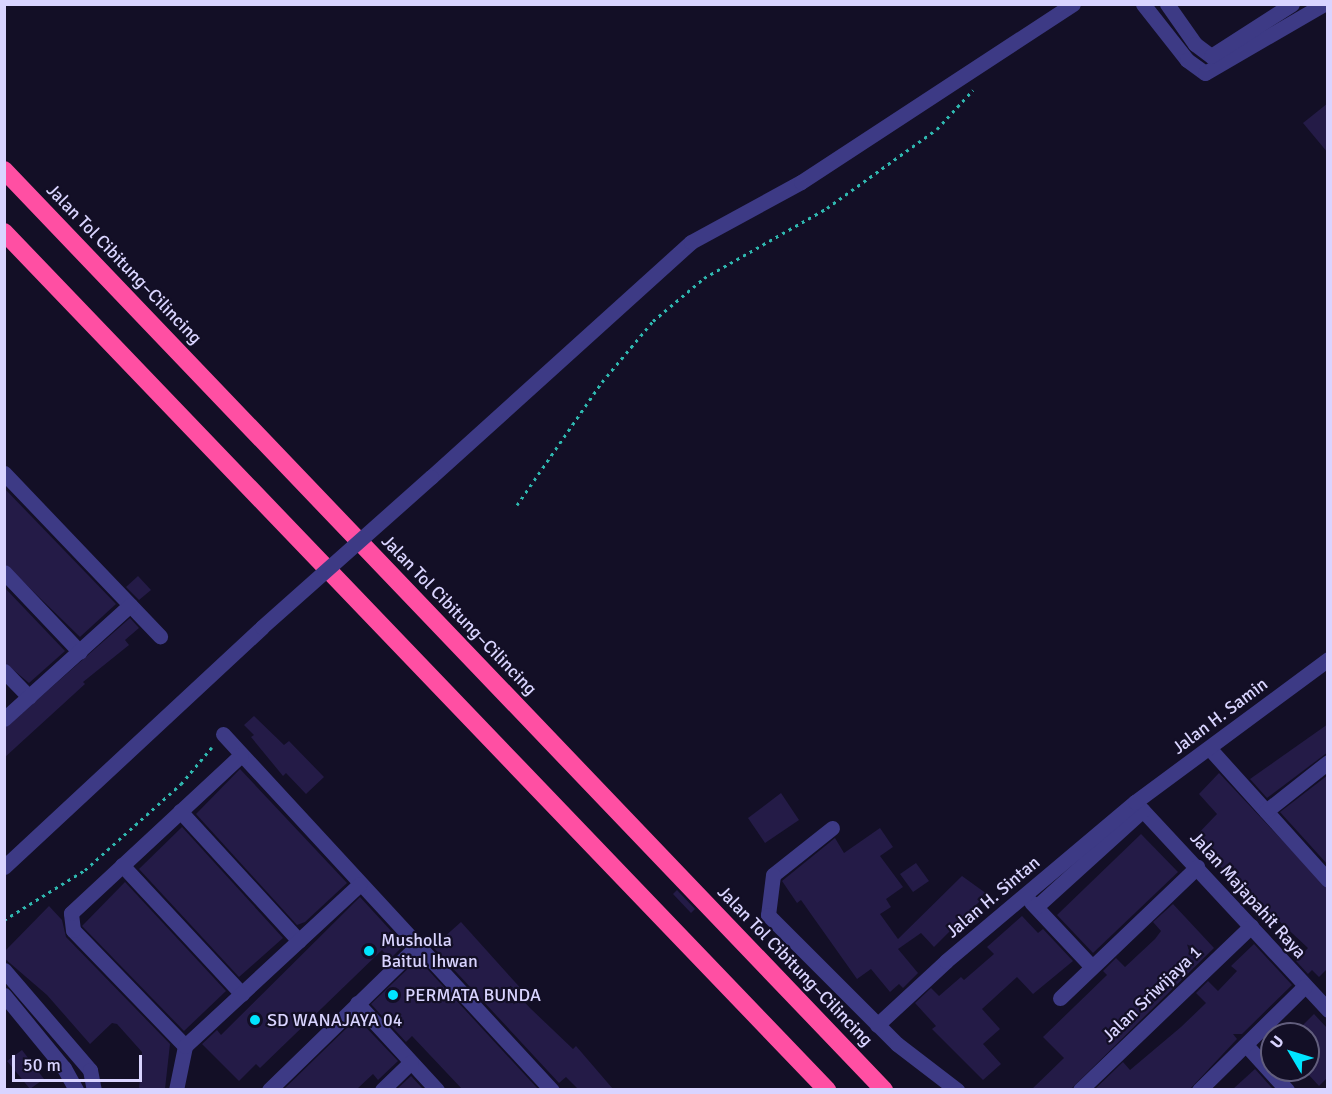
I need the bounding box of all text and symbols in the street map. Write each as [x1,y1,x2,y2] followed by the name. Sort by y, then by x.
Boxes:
[42,179,206,349] street label: Jalan Tol Cibitung–Cilincing
[377,530,541,700] street label: Jalan Tol Cibitung–Cilincing
[1168,673,1272,759] street label: Jalan H. Samin
[1185,827,1311,963] street label: Jalan Majapahit Raya
[942,852,1044,942] street label: Jalan H. Sintan
[713,881,877,1051] street label: Jalan Tol Cibitung–Cilincing
[381,930,478,972] place label: Musholla Baitul Ihwan
[1098,941,1206,1047] street label: Jalan Sriwijaya 1
[362,944,376,958] marker: Musholla Baitul Ihwan
[405,984,541,1006] place label: PERMATA BUNDA
[386,988,400,1002] marker: PERMATA BUNDA
[267,1009,402,1031] place label: SD WANAJAYA 04
[248,1013,262,1027] marker: SD WANAJAYA 04
[1260,1022,1320,1082] north arrow
[1266,1032,1289,1053] text: U
[15,1043,146,1081] scale bar
[23,1054,61,1076] text: 50 m

